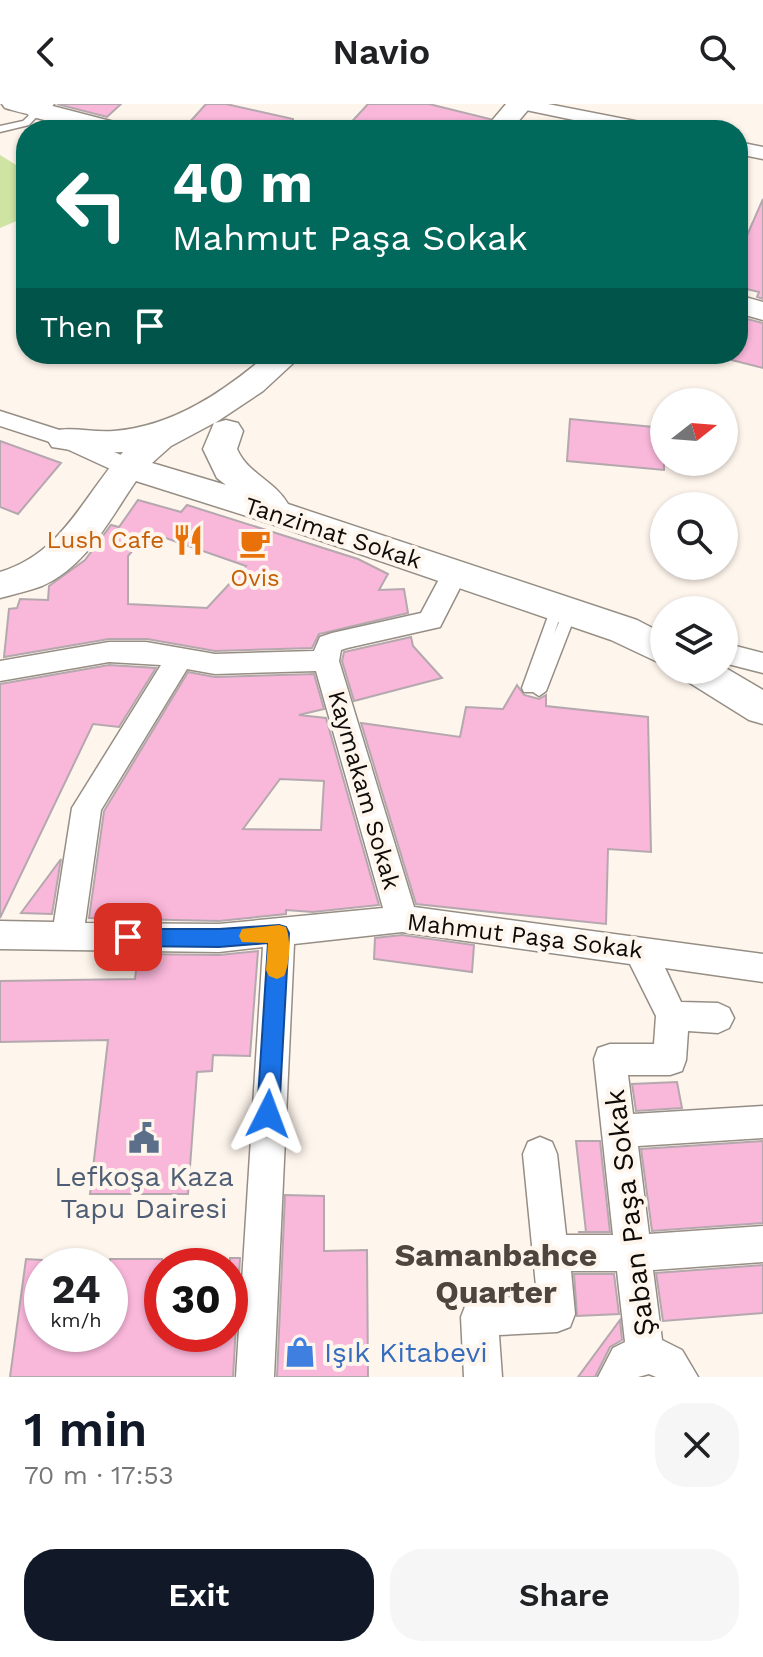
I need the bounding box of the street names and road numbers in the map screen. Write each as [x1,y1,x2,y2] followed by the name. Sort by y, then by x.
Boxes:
[241,491,425,575] street label: Tanzimat Sokak
[322,687,406,893] street label: Kaymakam Sokak
[406,908,645,964] street label: Mahmut Paşa Sokak
[598,1088,661,1338] street label: Şaban Paşa Sokak

